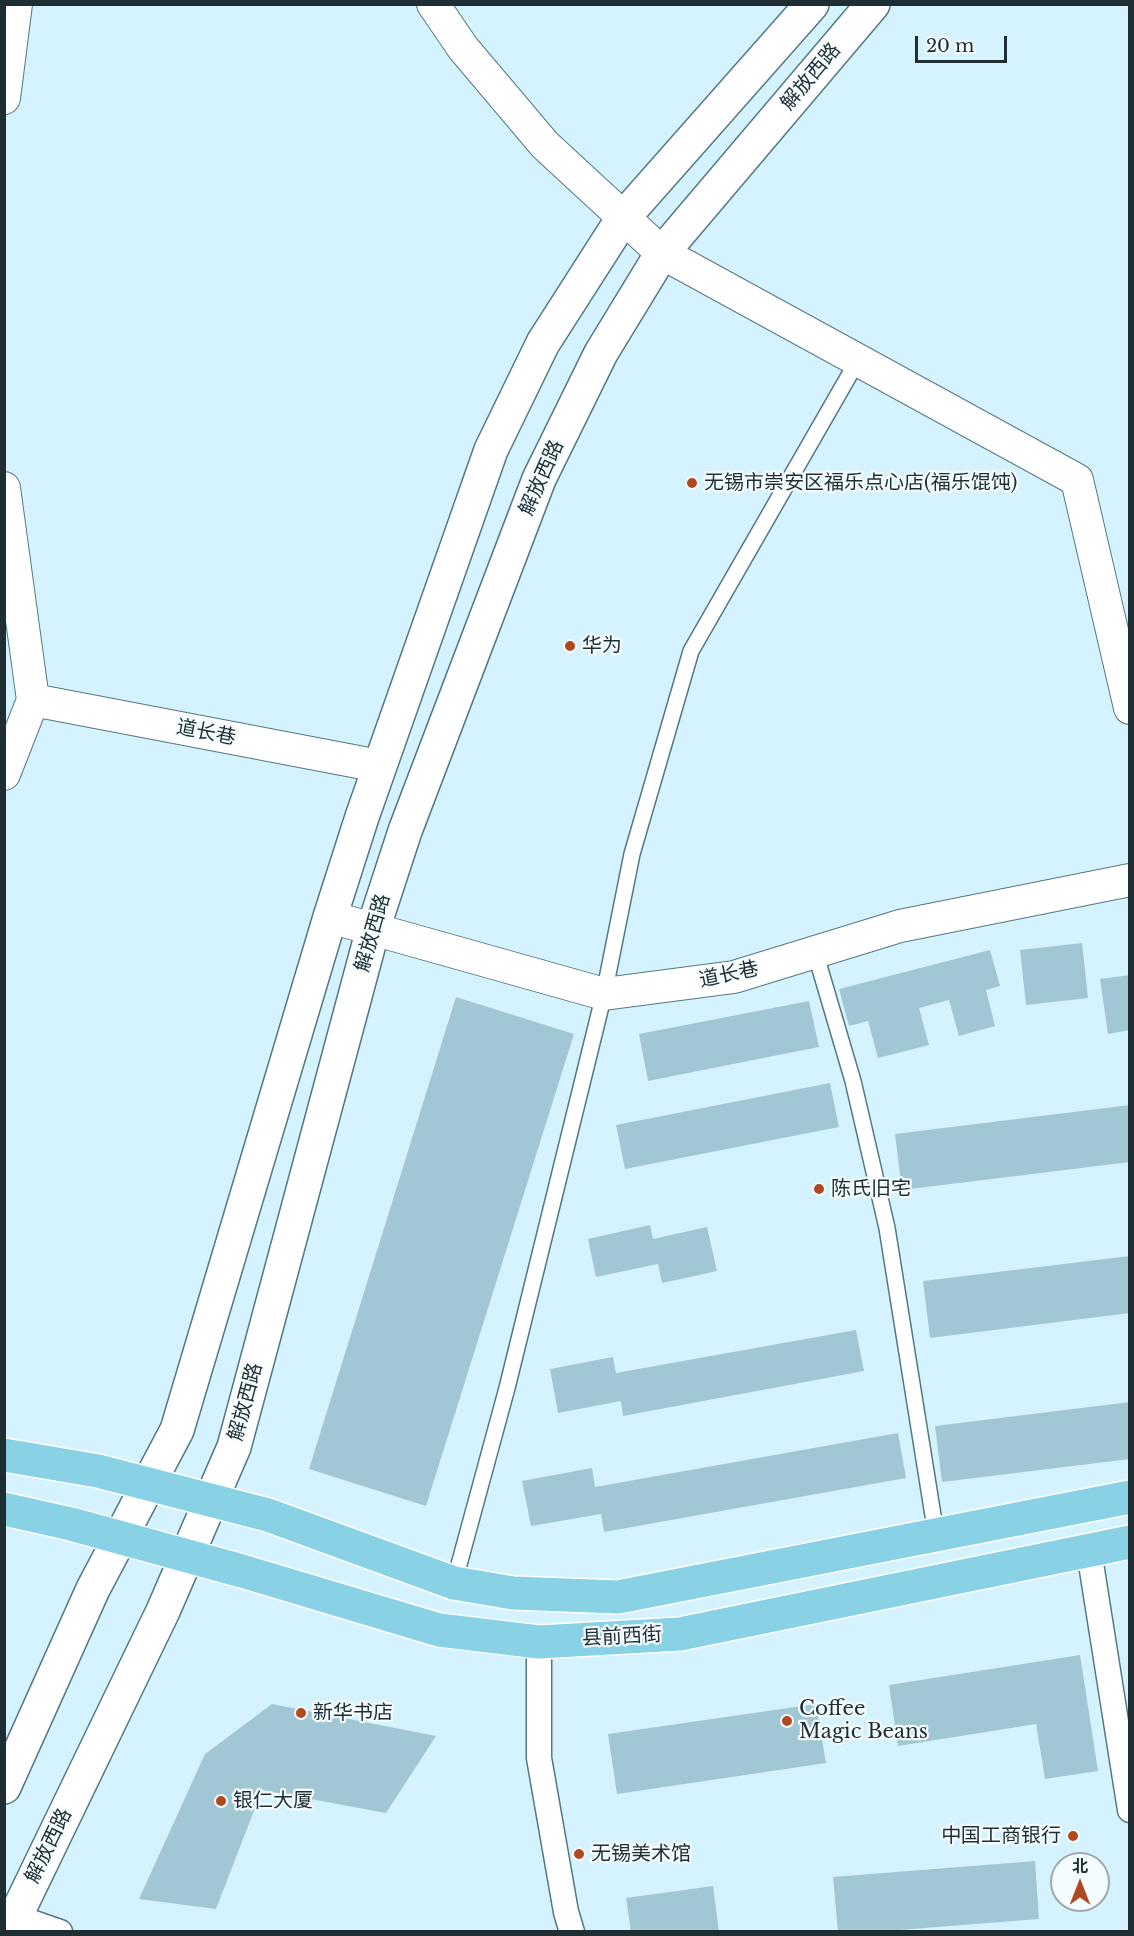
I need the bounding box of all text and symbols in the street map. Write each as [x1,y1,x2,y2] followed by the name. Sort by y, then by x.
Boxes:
[918,24,1010,62] scale bar
[926,35,974,57] text: 20 m
[776,39,846,115] street label: 解放西路
[515,437,569,519] street label: 解放西路
[704,471,1017,495] place label: 无锡市崇安区福乐点心店(福乐馄饨)
[685,476,699,490] marker: 无锡市崇安区福乐点心店(福乐馄饨)
[582,634,622,658] place label: 华为
[563,639,577,653] marker: 华为
[174,715,238,751] street label: 道长巷
[350,891,396,975] street label: 解放西路
[697,957,761,993] street label: 道长巷
[831,1177,911,1201] place label: 陈氏旧宅
[812,1182,826,1196] marker: 陈氏旧宅
[224,1360,268,1444] street label: 解放西路
[581,1623,663,1651] street label: 县前西街
[799,1697,928,1744] place label: Coffee Magic Beans
[313,1701,393,1725] place label: 新华书店
[294,1706,308,1720] marker: 新华书店
[780,1714,794,1728] marker: Coffee Magic Beans
[233,1789,313,1813] place label: 银仁大厦
[214,1794,228,1808] marker: 银仁大厦
[21,1805,77,1887] street label: 解放西路
[941,1824,1061,1848] place label: 中国工商银行
[1066,1829,1080,1843] marker: 中国工商银行
[591,1842,691,1866] place label: 无锡美术馆
[572,1847,586,1861] marker: 无锡美术馆
[1050,1852,1110,1912] north arrow
[1072,1856,1088,1876] text: 北

